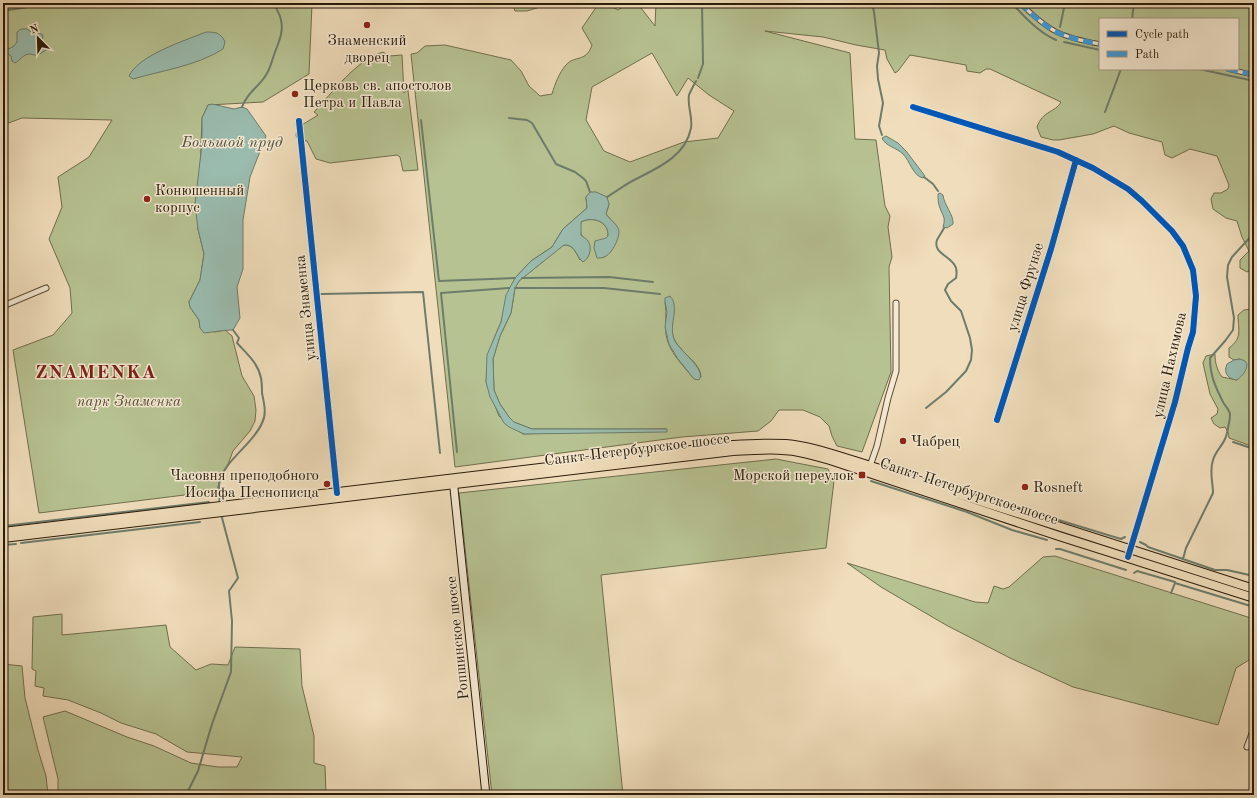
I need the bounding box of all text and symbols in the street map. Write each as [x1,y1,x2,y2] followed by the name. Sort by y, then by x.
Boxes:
[18,18,58,58] north arrow
[1099,18,1239,70] legend
[362,20,372,30] marker: Знаменский дворец
[29,23,41,37] text: N
[1135,29,1190,41] text: Cycle path
[328,34,406,66] place label: Знаменский дворец
[1135,49,1160,61] text: Path
[303,79,452,111] place label: Церковь св. апостолов Петра и Павла
[290,89,300,99] marker: Церковь св. апостолов Петра и Павла
[180,135,283,151] water label: Большой пруд
[155,184,244,216] place label: Конюшенный корпус
[142,194,152,204] marker: Конюшенный корпус
[1006,241,1047,334] street label: улица Фрунзе
[293,254,320,361] street label: улица Знаменка
[1151,310,1190,420] street label: улица Нахимова
[35,364,157,383] district label: ZNAMENKA
[77,394,181,410] park label: парк Знаменка
[544,432,731,469] street label: Санкт-Петербургское шоссе
[911,435,961,450] place label: Чабрец
[898,436,908,446] marker: Чабрец
[877,456,1060,528] street label: Санкт-Петербургское шоссе
[170,469,320,501] place label: Часовня преподобного Иосифа Песнописца
[733,469,854,484] place label: Морской переулок
[857,470,867,480] marker: Морской переулок
[322,479,332,489] marker: Часовня преподобного Иосифа Песнописца
[1033,481,1083,496] place label: Rosneft
[1020,482,1030,492] marker: Rosneft
[445,575,472,700] street label: Ропшинское шоссе

